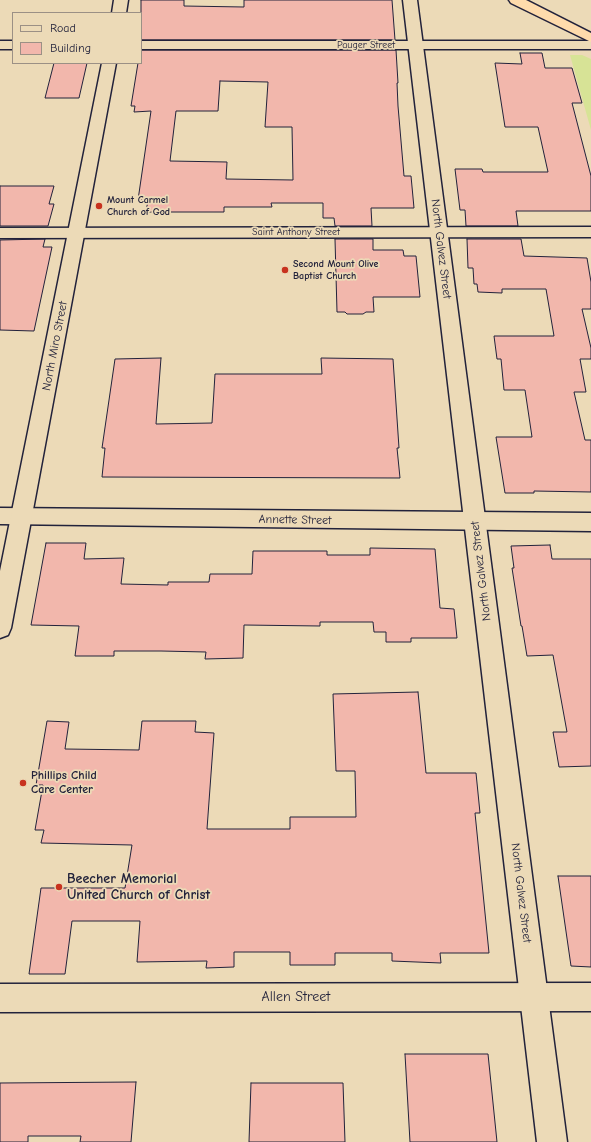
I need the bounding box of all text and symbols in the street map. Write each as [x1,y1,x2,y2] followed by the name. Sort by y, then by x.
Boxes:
[12,12,142,64] legend
[50,21,76,35] text: Road
[337,39,395,51] street label: Pauger Street
[50,41,91,55] text: Building
[107,194,170,218] place label: Mount Carmel Church of God
[428,198,454,300] street label: North Galvez Street
[94,201,104,211] marker: Mount Carmel Church of God
[252,226,340,238] street label: Saint Anthony Street
[293,258,378,282] place label: Second Mount Olive Baptist Church
[280,265,290,275] marker: Second Mount Olive Baptist Church
[39,300,71,392] street label: North Miro Street
[258,512,332,528] street label: Annette Street
[468,520,494,622] street label: North Galvez Street
[31,769,97,797] place label: Phillips Child Care Center
[18,778,28,788] marker: Phillips Child Care Center
[508,842,534,944] street label: North Galvez Street
[67,871,210,904] place label: Beecher Memorial United Church of Christ
[54,882,64,892] marker: Beecher Memorial United Church of Christ
[262,989,330,1005] street label: Allen Street

